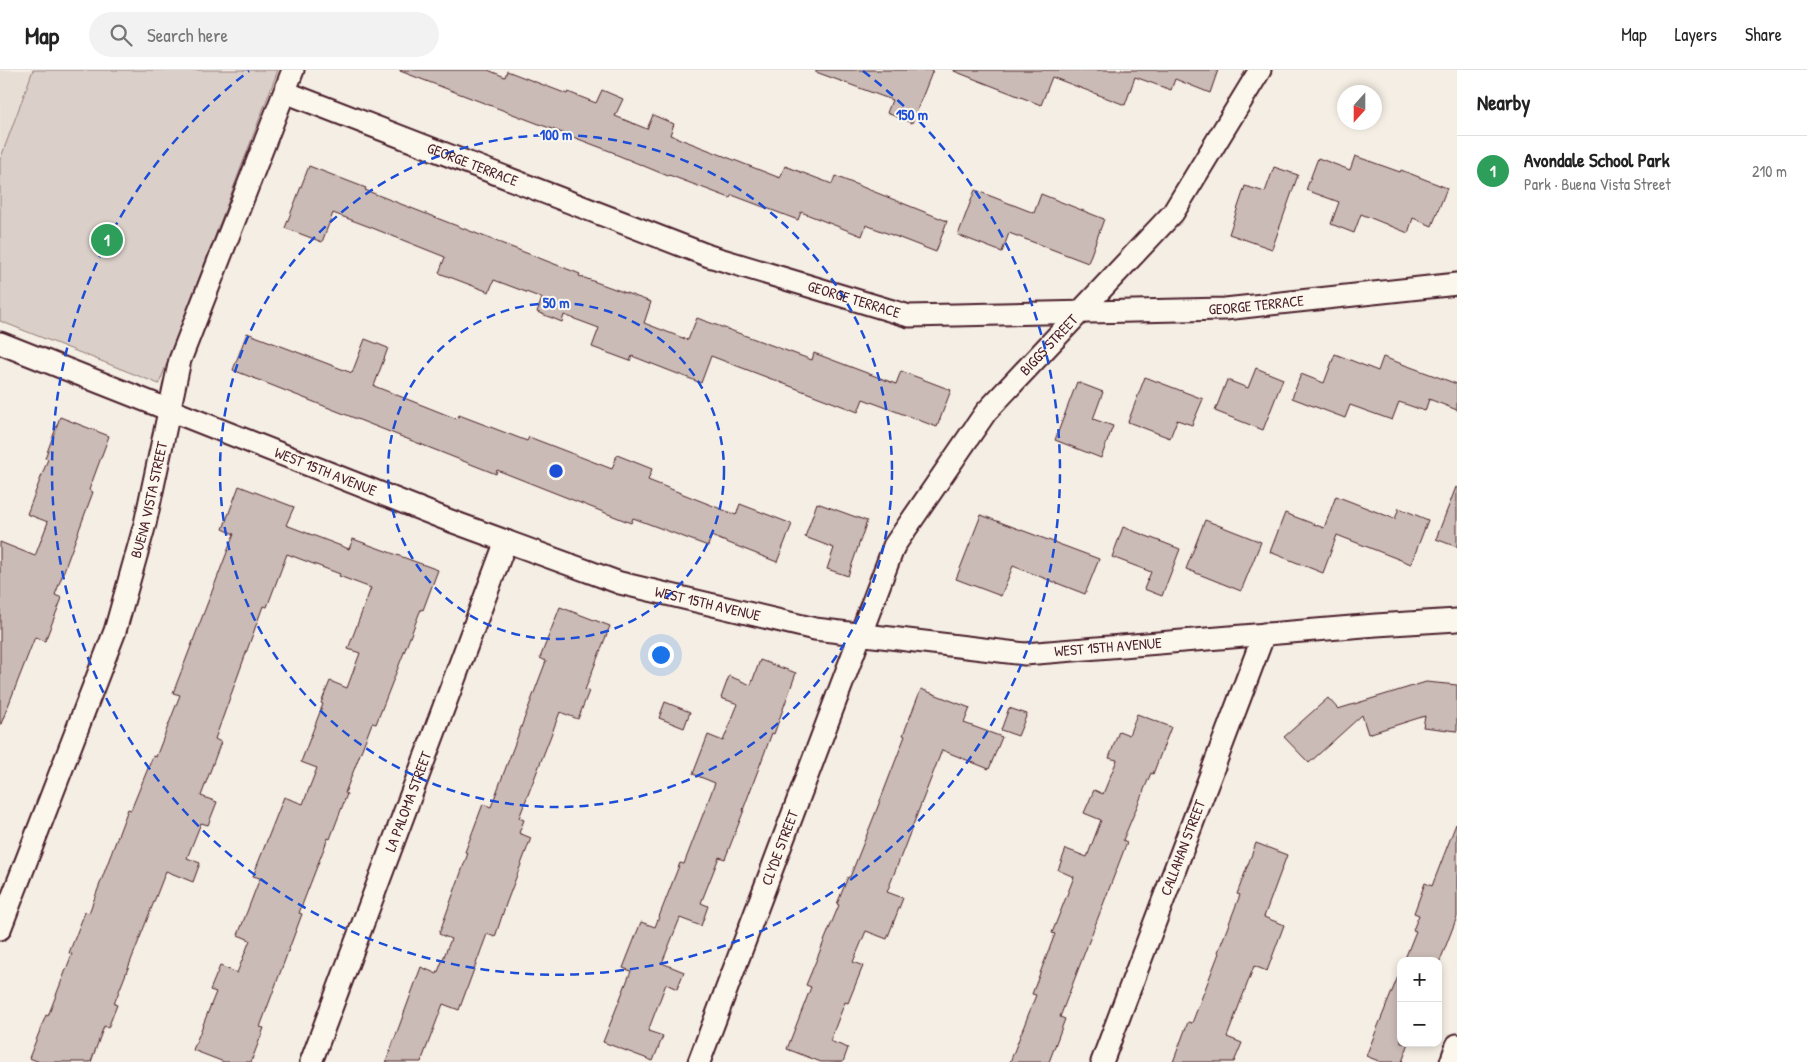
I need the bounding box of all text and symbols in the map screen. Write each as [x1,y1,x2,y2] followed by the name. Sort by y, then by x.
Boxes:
[89,12,439,57] search box
[25,19,59,51] text: Map
[107,21,135,49] icon: search
[147,22,228,48] text: Search here
[1621,22,1647,47] text: Map
[1675,22,1717,47] text: Layers
[1745,22,1782,47] text: Share
[1337,85,1382,130] north arrow
[1477,88,1530,117] text: Nearby
[896,104,928,125] text: 150 m
[540,124,572,145] text: 100 m
[424,137,521,191] street label: GEORGE TERRACE
[1524,147,1670,173] text: Avondale School Park
[1490,160,1496,182] text: 1
[1752,160,1787,182] text: 210 m
[1524,173,1671,195] text: Park · Buena Vista Street
[91,221,123,259] pin: 1
[805,275,903,323] street label: GEORGE TERRACE
[1208,290,1305,319] street label: GEORGE TERRACE
[543,292,569,313] text: 50 m
[1015,309,1083,380] street label: BIGGS STREET
[125,439,173,560] street label: BUENA VISTA STREET
[272,442,380,501] street label: WEST 15TH AVENUE
[547,462,565,480] centre of rings
[653,581,763,626] street label: WEST 15TH AVENUE
[1053,632,1163,662] street label: WEST 15TH AVENUE
[648,642,674,668] your location
[380,747,437,855] street label: LA PALOMA STREET
[1155,796,1211,899] street label: CALLAHAN STREET
[756,806,804,888] street label: CLYDE STREET
[1397,957,1442,1047] map controls
[1397,957,1442,1002] button: +
[1397,1002,1442,1047] button: −

